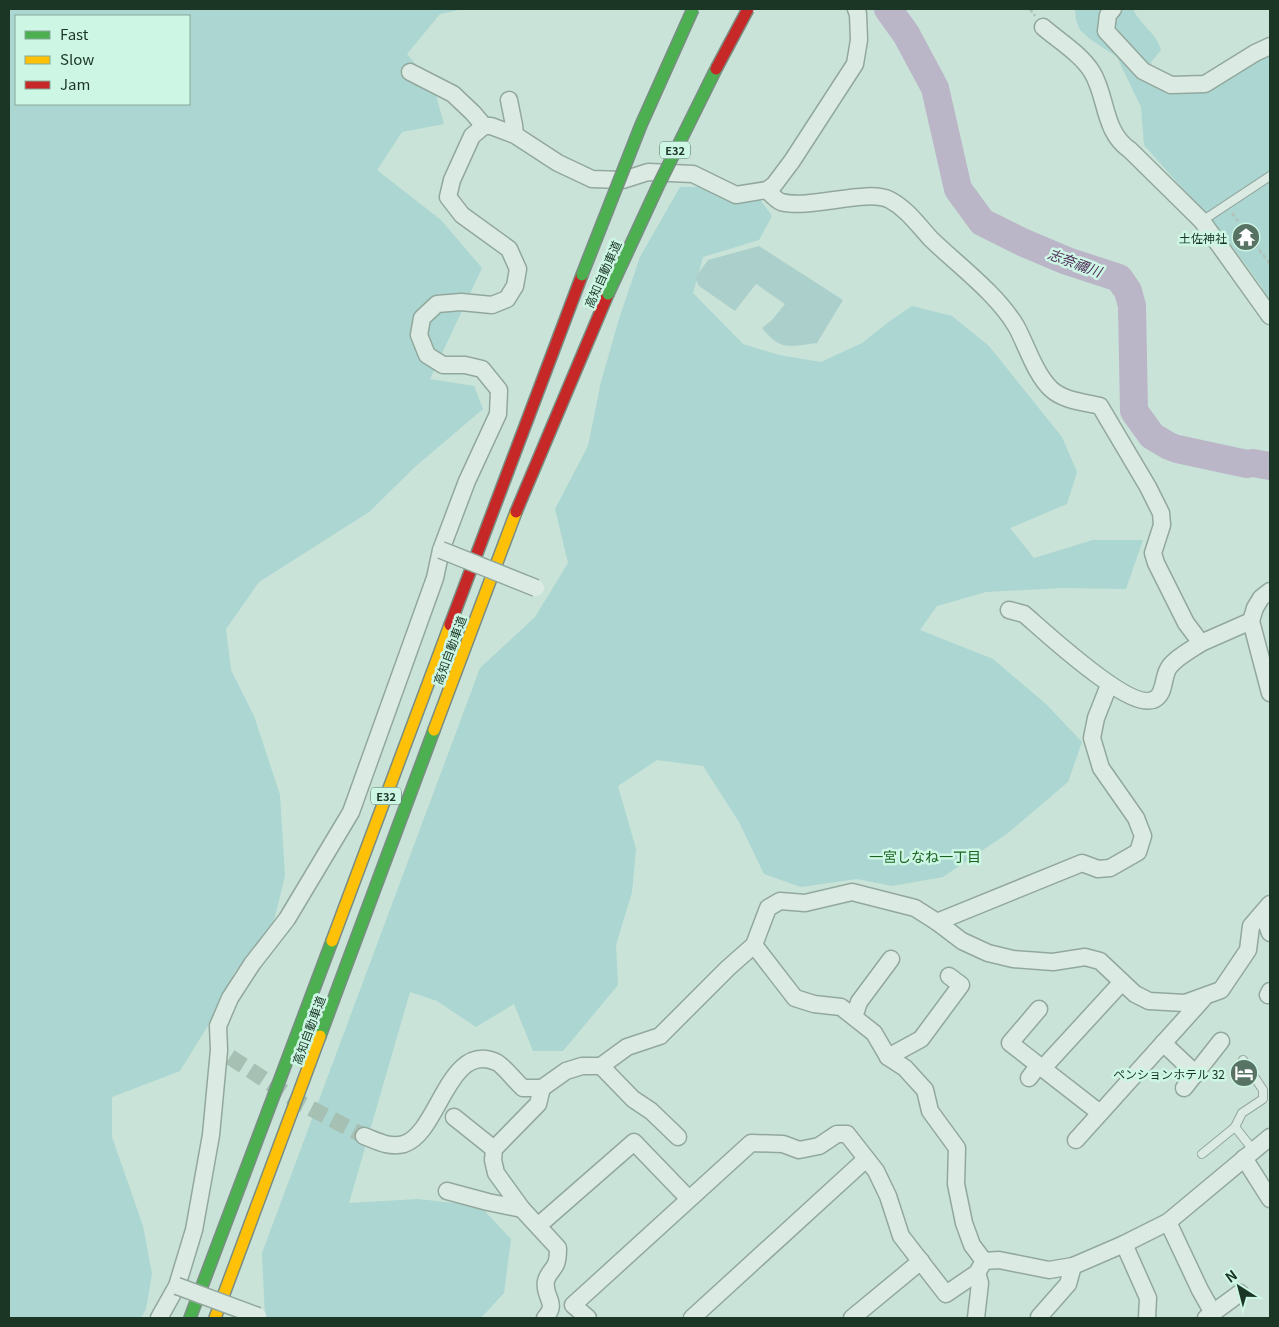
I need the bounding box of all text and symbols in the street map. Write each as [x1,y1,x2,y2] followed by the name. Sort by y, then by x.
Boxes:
[15,15,190,105] legend
[60,23,89,44] text: Fast
[60,48,94,69] text: Slow
[60,73,90,94] text: Jam
[660,142,690,158] road number: E32
[1231,222,1261,252] temple icon: 土佐神社
[1179,229,1227,246] place label: 土佐神社
[580,238,624,310] street label: 高知自動車道
[1045,243,1107,282] water label: 志奈禰川
[429,613,469,687] street label: 高知自動車道
[371,788,401,804] road number: E32
[869,846,981,866] district label: 一宮しなね一丁目
[288,993,328,1067] street label: 高知自動車道
[1229,1058,1259,1088] hotel icon: ペンションホテル 32
[1113,1065,1225,1082] place label: ペンションホテル 32
[1214,1262,1264,1312] north arrow
[1221,1264,1241,1287] text: N

